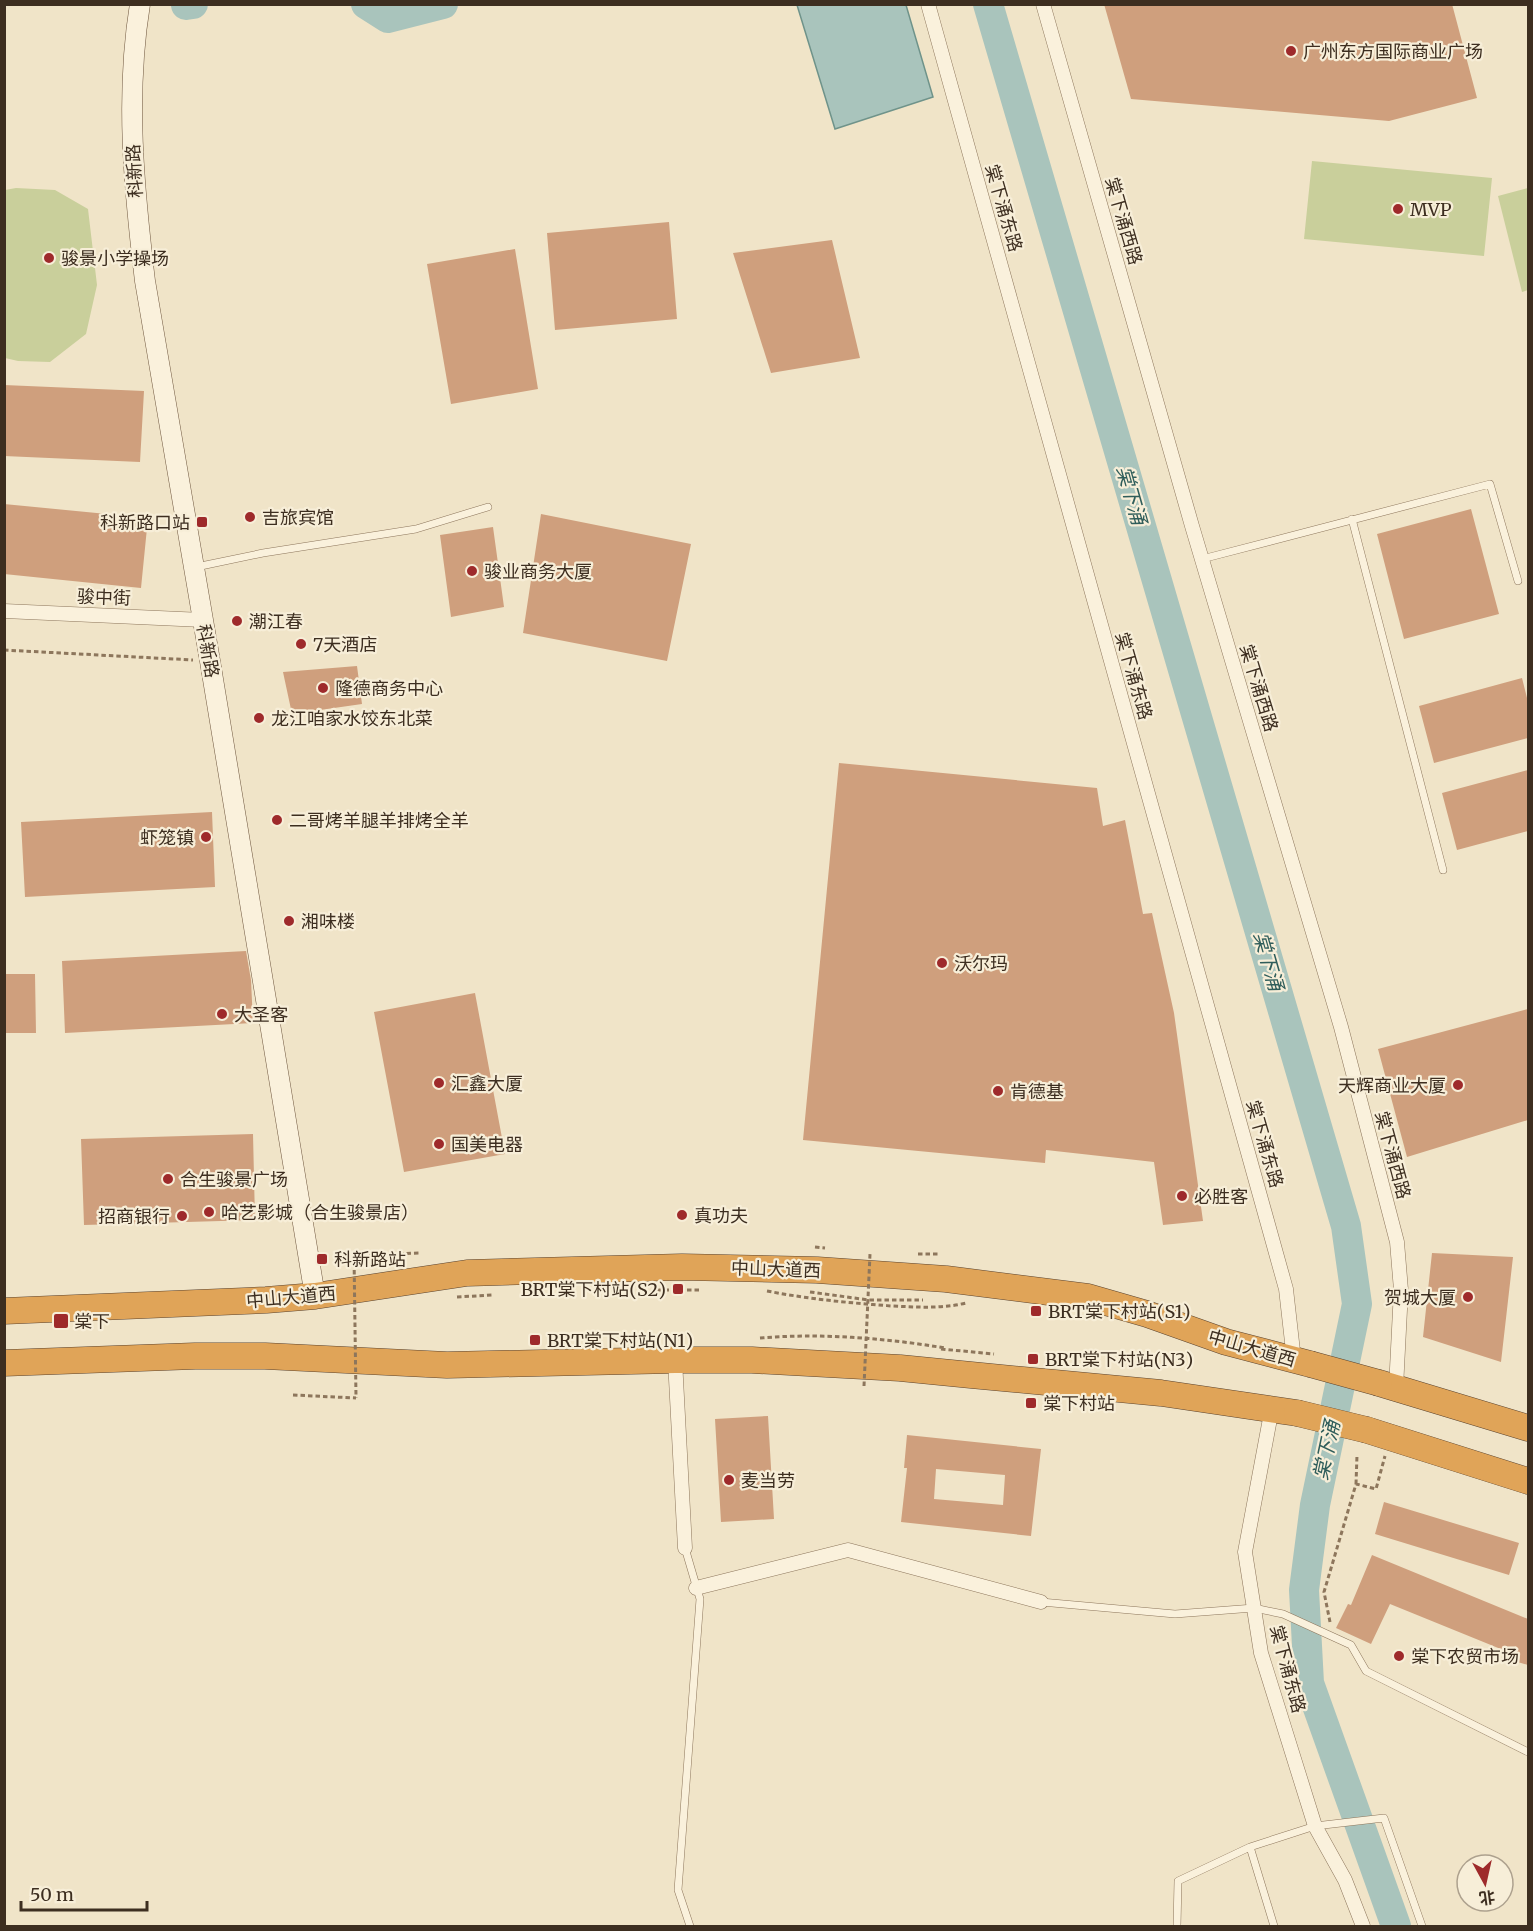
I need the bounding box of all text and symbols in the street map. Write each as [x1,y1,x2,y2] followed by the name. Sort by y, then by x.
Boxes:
[1303,40,1483,63] place label: 广州东方国际商业广场
[1284,44,1298,58] marker: 广州东方国际商业广场
[121,143,147,199] street label: 科新路
[981,162,1027,254] street label: 棠下涌东路
[1101,175,1147,267] street label: 棠下涌西路
[1410,198,1452,221] place label: MVP
[1391,202,1405,216] marker: MVP
[61,247,169,270] place label: 骏景小学操场
[42,251,56,265] marker: 骏景小学操场
[1112,463,1153,529] water label: 棠下涌
[262,506,334,529] place label: 吉旅宾馆
[243,510,257,524] marker: 吉旅宾馆
[100,511,190,534] place label: 科新路口站
[195,515,209,529] marker: 科新路口站
[484,560,592,583] place label: 骏业商务大厦
[465,564,479,578] marker: 骏业商务大厦
[77,585,131,609] street label: 骏中街
[249,610,303,633] place label: 潮江春
[230,614,244,628] marker: 潮江春
[192,622,224,680] street label: 科新路
[1111,630,1157,722] street label: 棠下涌东路
[313,633,377,656] place label: 7天酒店
[294,637,308,651] marker: 7天酒店
[1235,642,1283,734] street label: 棠下涌西路
[335,677,443,700] place label: 隆德商务中心
[316,681,330,695] marker: 隆德商务中心
[271,707,433,730] place label: 龙江咱家水饺东北菜
[252,711,266,725] marker: 龙江咱家水饺东北菜
[289,809,469,832] place label: 二哥烤羊腿羊排烤全羊
[270,813,284,827] marker: 二哥烤羊腿羊排烤全羊
[140,826,194,849] place label: 虾笼镇
[199,830,213,844] marker: 虾笼镇
[301,910,355,933] place label: 湘味楼
[282,914,296,928] marker: 湘味楼
[1249,929,1290,995] water label: 棠下涌
[954,952,1008,975] place label: 沃尔玛
[935,956,949,970] marker: 沃尔玛
[234,1003,288,1026] place label: 大圣客
[215,1007,229,1021] marker: 大圣客
[451,1072,523,1095] place label: 汇鑫大厦
[1338,1074,1446,1097] place label: 天辉商业大厦
[432,1076,446,1090] marker: 汇鑫大厦
[1451,1078,1465,1092] marker: 天辉商业大厦
[1010,1080,1064,1103] place label: 肯德基
[991,1084,1005,1098] marker: 肯德基
[1242,1098,1288,1190] street label: 棠下涌东路
[1370,1109,1416,1201] street label: 棠下涌西路
[451,1133,523,1156] place label: 国美电器
[432,1137,446,1151] marker: 国美电器
[180,1168,288,1191] place label: 合生骏景广场
[161,1172,175,1186] marker: 合生骏景广场
[1194,1185,1248,1208] place label: 必胜客
[1175,1189,1189,1203] marker: 必胜客
[221,1201,419,1224] place label: 哈艺影城（合生骏景店）
[694,1204,748,1227] place label: 真功夫
[98,1205,170,1228] place label: 招商银行
[202,1205,216,1219] marker: 哈艺影城（合生骏景店）
[675,1208,689,1222] marker: 真功夫
[175,1209,189,1223] marker: 招商银行
[334,1248,406,1271] place label: 科新路站
[315,1252,329,1266] marker: 科新路站
[731,1256,821,1282] street label: 中山大道西
[521,1278,666,1301] place label: BRT棠下村站(S2)
[245,1282,337,1312] street label: 中山大道西
[671,1282,685,1296] marker: BRT棠下村站(S2)
[1384,1286,1456,1309] place label: 贺城大厦
[1461,1290,1475,1304] marker: 贺城大厦
[1048,1300,1191,1323] place label: BRT棠下村站(S1)
[1029,1304,1043,1318] marker: BRT棠下村站(S1)
[74,1310,110,1333] place label: 棠下
[52,1312,70,1330] marker: 棠下
[1206,1325,1298,1371] street label: 中山大道西
[547,1329,693,1352] place label: BRT棠下村站(N1)
[528,1333,542,1347] marker: BRT棠下村站(N1)
[1045,1348,1193,1371] place label: BRT棠下村站(N3)
[1026,1352,1040,1366] marker: BRT棠下村站(N3)
[1043,1392,1115,1415] place label: 棠下村站
[1024,1396,1038,1410] marker: 棠下村站
[1308,1416,1345,1482] water label: 棠下涌
[741,1469,795,1492] place label: 麦当劳
[722,1473,736,1487] marker: 麦当劳
[1265,1623,1311,1715] street label: 棠下涌东路
[1411,1645,1519,1668] place label: 棠下农贸市场
[1392,1649,1406,1663] marker: 棠下农贸市场
[1455,1853,1515,1913] north arrow
[21,1874,147,1912] scale bar
[30,1883,74,1906] text: 50 m
[1478,1887,1496,1909] text: 北

